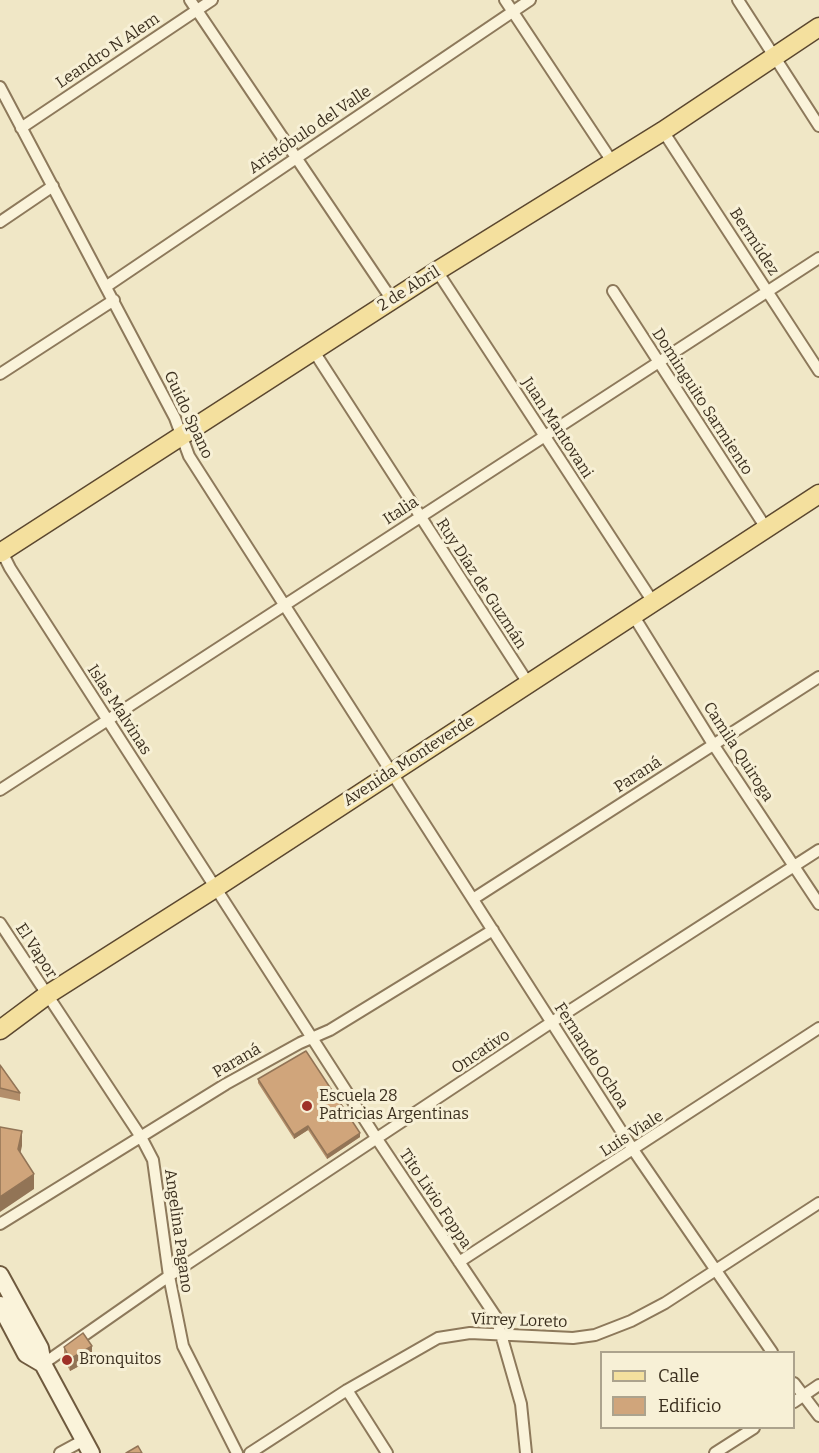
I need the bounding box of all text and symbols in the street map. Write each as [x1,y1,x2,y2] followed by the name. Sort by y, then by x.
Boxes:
[53,9,163,93] street label: Leandro N Alem
[245,82,375,178] street label: Aristóbulo del Valle
[725,205,783,279] street label: Bermúdez
[374,262,444,316] street label: 2 de Abril
[647,325,757,479] street label: Dominguito Sarmiento
[159,368,217,462] street label: Guido Spano
[517,374,597,482] street label: Juan Mantovani
[380,493,422,529] street label: Italia
[432,515,530,653] street label: Ruy Díaz de Guzmán
[83,661,155,759] street label: Islas Malvinas
[699,698,777,806] street label: Camila Quiroga
[340,711,478,811] street label: Avenida Monteverde
[611,753,665,797] street label: Paraná
[11,920,61,982] street label: El Vapor
[550,999,632,1113] street label: Fernando Ochoa
[448,1026,514,1078] street label: Oncativo
[210,1040,264,1082] street label: Paraná
[319,1087,469,1125] place label: Escuela 28 Patricias Argentinas
[300,1099,314,1113] marker: Escuela 28 Patricias Argentinas
[597,1107,667,1161] street label: Luis Viale
[395,1146,475,1252] street label: Tito Livio Foppa
[160,1168,196,1294] street label: Angelina Pagano
[470,1310,568,1332] street label: Virrey Loreto
[79,1350,161,1370] place label: Bronquitos
[600,1351,795,1429] legend
[60,1353,74,1367] marker: Bronquitos
[658,1365,699,1387] text: Calle
[658,1395,721,1417] text: Edificio

